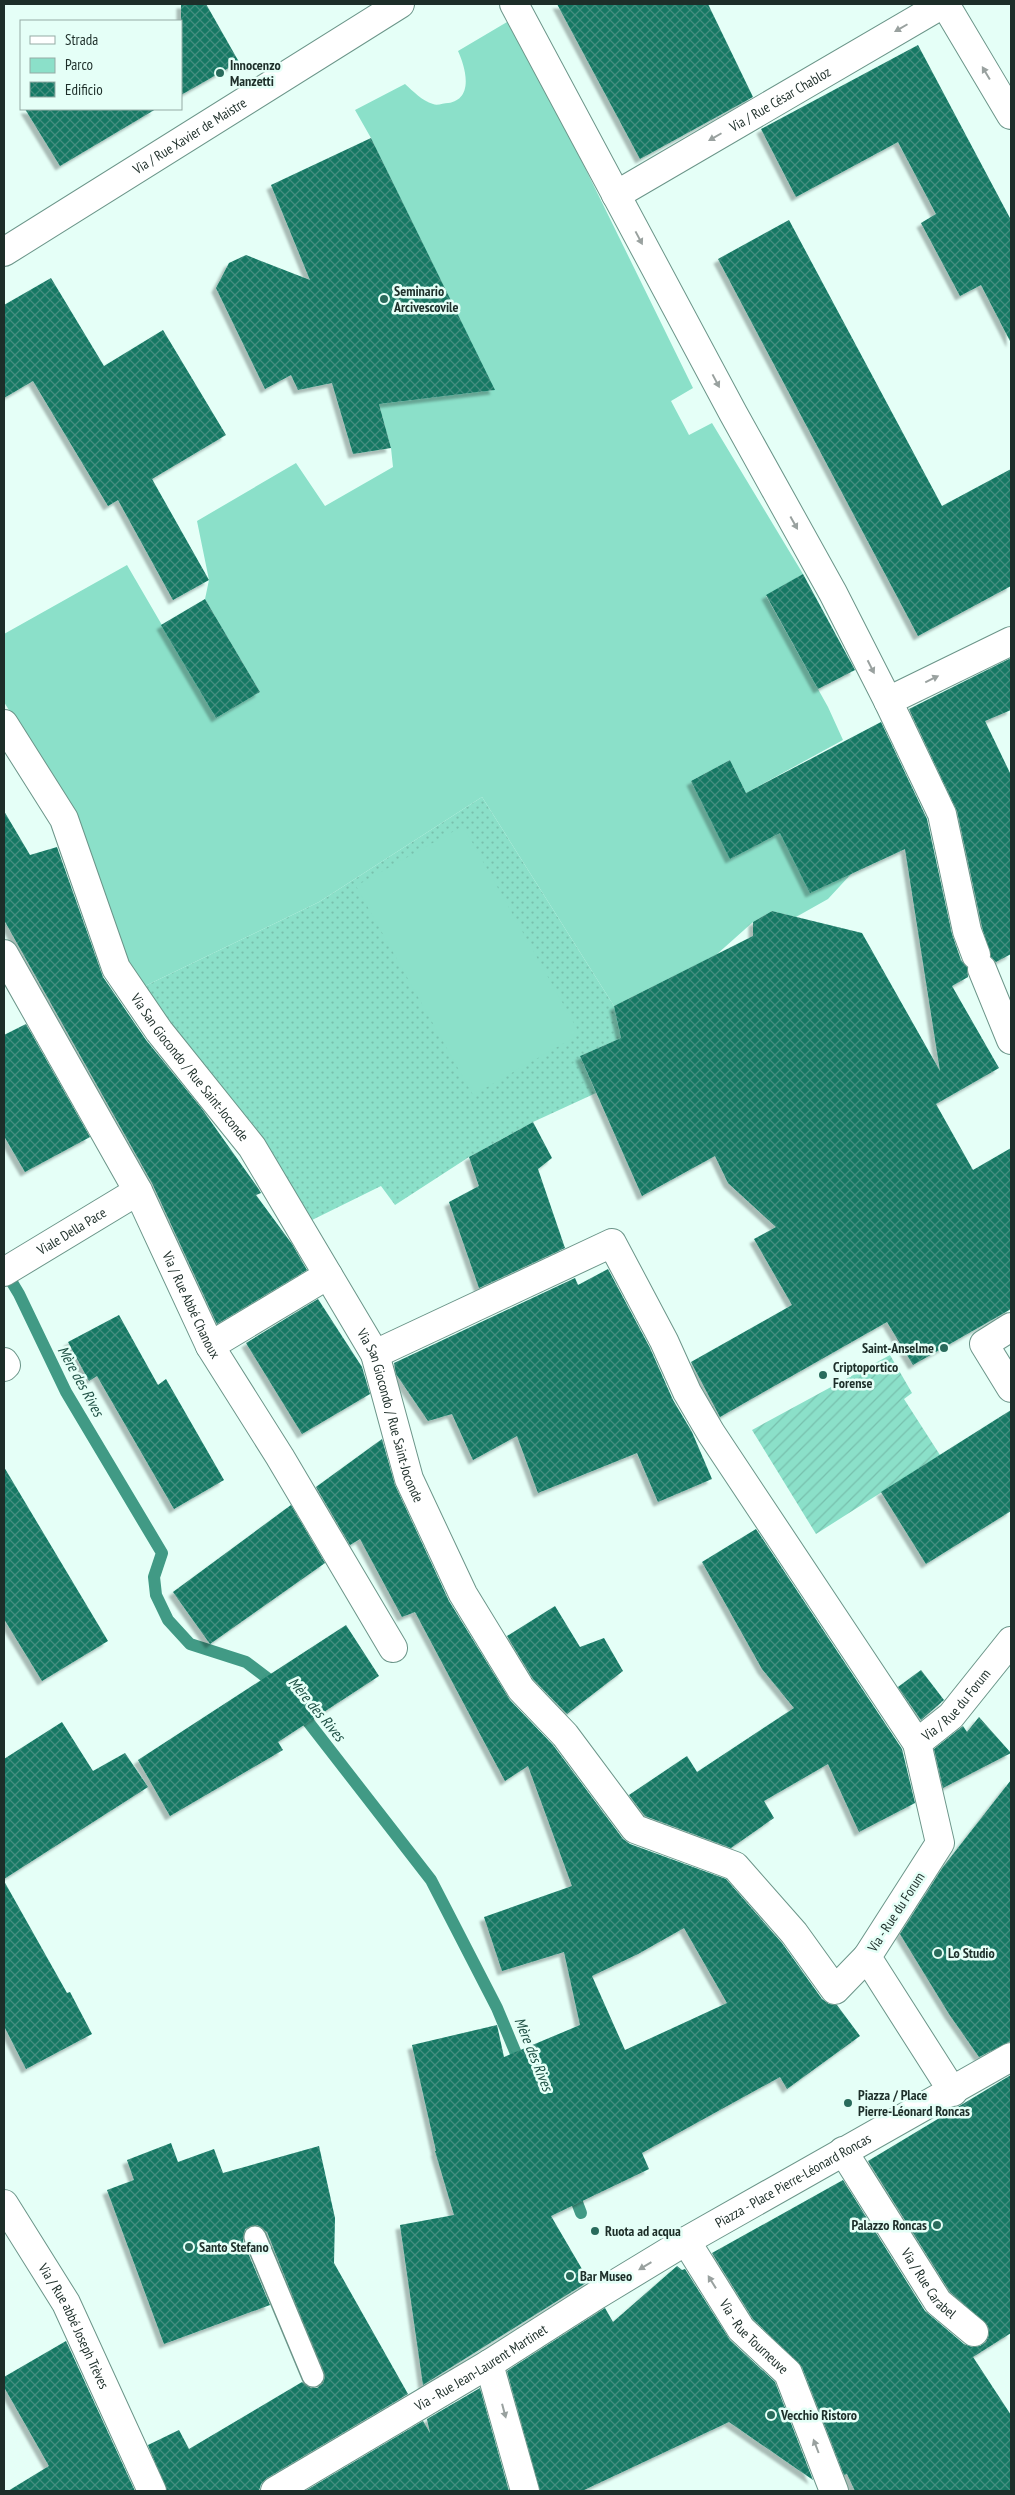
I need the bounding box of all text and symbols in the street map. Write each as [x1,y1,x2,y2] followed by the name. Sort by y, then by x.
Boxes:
[20,20,182,110] legend
[894,24,907,33] one-way arrow
[65,30,98,49] text: Strada
[65,55,93,74] text: Parco
[230,56,281,90] place label: Innocenzo Manzetti
[725,63,834,136] street label: Via / Rue César Chabloz
[214,67,226,79] marker: Innocenzo Manzetti
[982,67,991,80] one-way arrow
[65,80,103,99] text: Edificio
[129,93,250,179] street label: Via / Rue Xavier de Maistre
[708,133,723,141] one-way arrow
[635,231,644,244] one-way arrow
[393,282,459,316] place label: Seminario Arcivescovile
[378,293,390,305] marker: Seminario Arcivescovile
[712,374,720,388] one-way arrow
[790,517,799,530] one-way arrow
[867,660,875,674] one-way arrow
[925,675,939,683] one-way arrow
[126,989,253,1145] street label: Via San Giocondo / Rue Saint-Joconde
[33,1203,110,1259] street label: Viale Della Pace
[158,1248,225,1362] street label: Via / Rue Abbé Chanoux
[352,1324,428,1505] street label: Via San Giocondo / Rue Saint-Joconde
[862,1339,934,1357] place label: Saint-Anselme
[54,1342,109,1421] water label: Mère des Rives
[938,1342,950,1354] marker: Saint-Anselme
[833,1358,898,1392] place label: Criptoportico Forense
[817,1369,829,1381] marker: Criptoportico Forense
[917,1665,994,1745] street label: Via / Rue du Forum
[285,1673,350,1746] water label: Mère des Rives
[863,1869,928,1956] street label: Via - Rue du Forum
[948,1944,995,1962] place label: Lo Studio
[932,1947,944,1959] marker: Lo Studio
[511,2014,558,2095] water label: Mère des Rives
[858,2086,970,2120] place label: Piazza / Place Pierre-Léonard Roncas
[842,2097,854,2109] marker: Piazza / Place Pierre-Léonard Roncas
[712,2129,874,2232] street label: Piazza - Place Pierre-Léonard Roncas
[851,2216,927,2234] place label: Palazzo Roncas
[931,2219,943,2231] marker: Palazzo Roncas
[605,2222,681,2240] place label: Ruota ad acqua
[589,2225,601,2237] marker: Ruota ad acqua
[199,2238,269,2256] place label: Santo Stefano
[183,2241,195,2253] marker: Santo Stefano
[897,2244,961,2323] street label: Via / Rue Carabel
[34,2259,113,2392] street label: Via / Rue abbé Joseph Trèves
[638,2262,651,2271] one-way arrow
[580,2267,632,2285] place label: Bar Museo
[564,2270,576,2282] marker: Bar Museo
[707,2276,717,2289] one-way arrow
[715,2295,793,2378] street label: Via - Rue Tourneuve
[411,2320,551,2416] street label: Via - Rue Jean-Laurent Martinet
[500,2403,508,2418] one-way arrow
[780,2406,857,2424] place label: Vecchio Ristoro
[765,2409,777,2421] marker: Vecchio Ristoro
[812,2439,820,2453] one-way arrow

